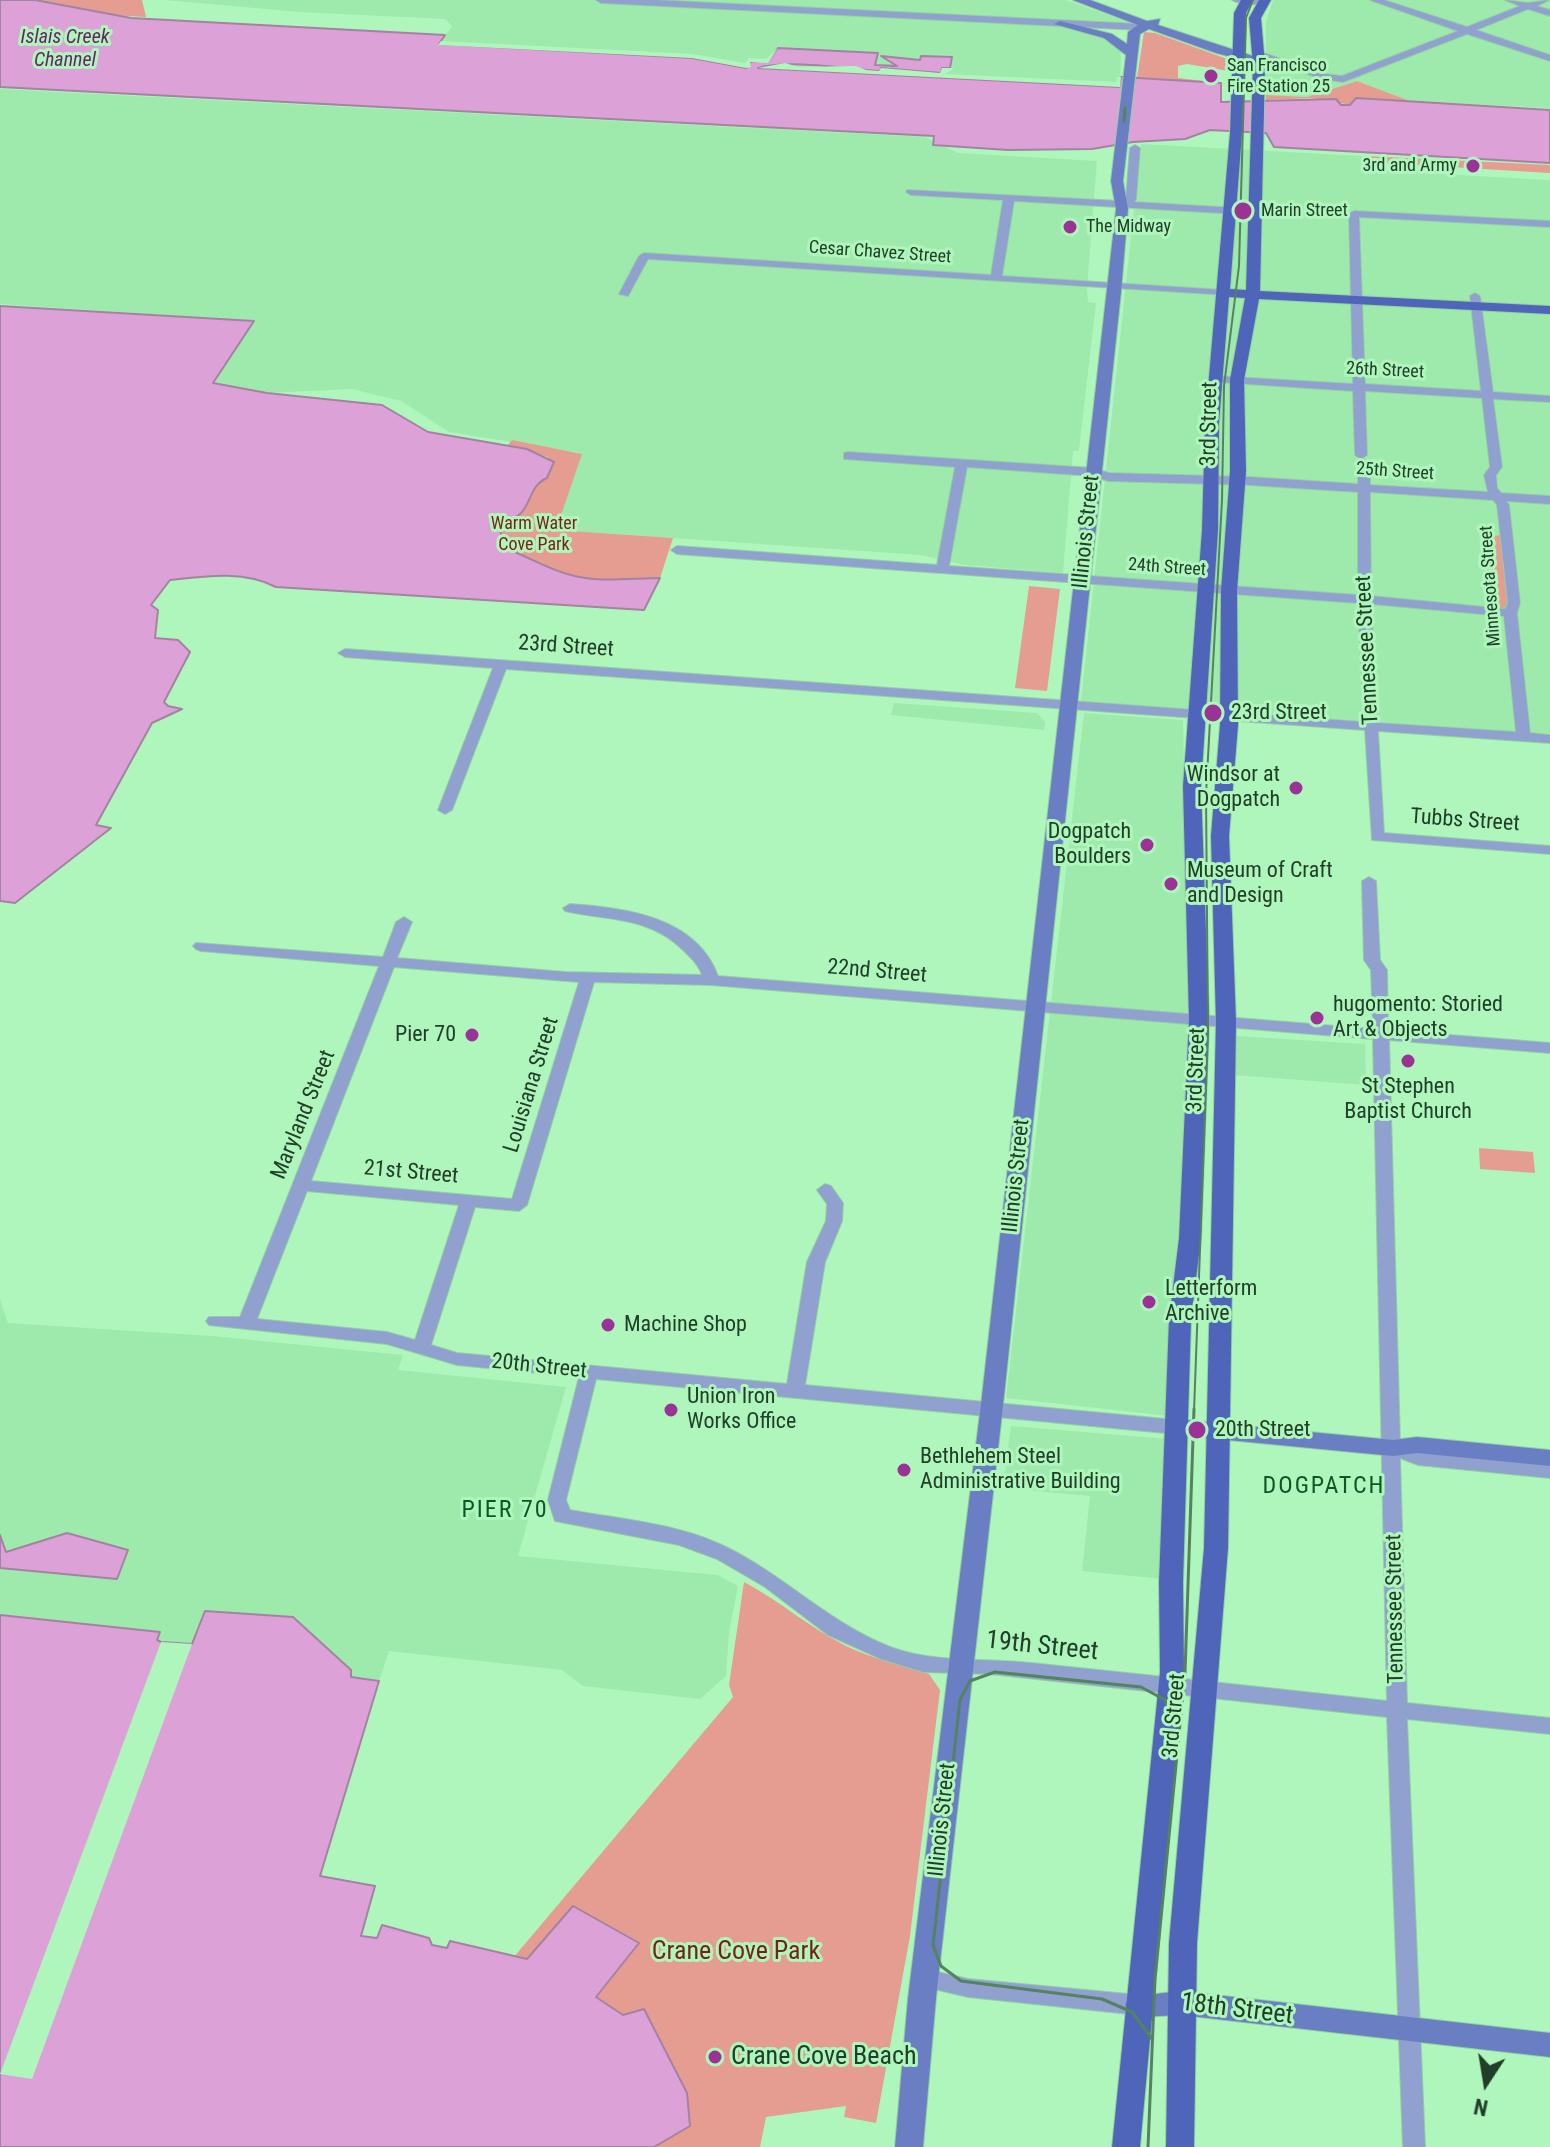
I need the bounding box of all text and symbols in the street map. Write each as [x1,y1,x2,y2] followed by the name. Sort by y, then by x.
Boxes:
[21,26,109,73] water label: Islais Creek Channel
[1227,55,1330,98] place label: San Francisco Fire Station 25
[1202,67,1220,85] marker: San Francisco Fire Station 25
[1362,155,1457,177] place label: 3rd and Army
[1464,157,1482,175] marker: 3rd and Army
[1232,200,1254,222] marker: Marin Street
[1261,200,1348,222] place label: Marin Street
[1086,216,1171,238] place label: The Midway
[1061,218,1079,236] marker: The Midway
[808,237,952,269] street label: Cesar Chavez Street
[1345,358,1425,384] street label: 26th Street
[1196,381,1224,467] street label: 3rd Street
[1355,459,1435,485] street label: 25th Street
[1068,474,1106,590] street label: Illinois Street
[491,513,577,556] park label: Warm Water Cove Park
[1476,525,1506,647] street label: Minnesota Street
[1127,555,1207,581] street label: 24th Street
[1351,575,1385,725] street label: Tennessee Street
[517,630,615,664] street label: 23rd Street
[1231,700,1327,726] place label: 23rd Street
[1202,702,1224,724] marker: 23rd Street
[1187,762,1280,814] place label: Windsor at Dogpatch
[1287,779,1305,797] marker: Windsor at Dogpatch
[1410,804,1520,838] street label: Tubbs Street
[1048,819,1131,870] place label: Dogpatch Boulders
[1138,836,1156,854] marker: Dogpatch Boulders
[1187,858,1333,910] place label: Museum of Craft and Design
[1162,875,1180,893] marker: Museum of Craft and Design
[826,954,928,990] street label: 22nd Street
[1333,992,1503,1044] place label: hugomento: Storied Art & Objects
[1308,1009,1326,1027] marker: hugomento: Storied Art & Objects
[499,1014,565,1156] street label: Louisiana Street
[395,1022,456,1048] place label: Pier 70
[463,1026,481,1044] marker: Pier 70
[1182,1027,1212,1113] street label: 3rd Street
[266,1047,342,1183] street label: Maryland Street
[1399,1052,1417,1070] marker: St Stephen Baptist Church
[1344,1074,1472,1126] place label: St Stephen Baptist Church
[998,1118,1036,1234] street label: Illinois Street
[363,1156,459,1190] street label: 21st Street
[1165,1276,1257,1328] place label: Letterform Archive
[1140,1293,1158,1311] marker: Letterform Archive
[624,1312,747,1338] place label: Machine Shop
[599,1316,617,1334] marker: Machine Shop
[490,1349,588,1385] street label: 20th Street
[687,1384,796,1436] place label: Union Iron Works Office
[662,1401,680,1419] marker: Union Iron Works Office
[1215,1417,1310,1443] place label: 20th Street
[1186,1419,1208,1441] marker: 20th Street
[920,1444,1121,1496] place label: Bethlehem Steel Administrative Building
[895,1461,913,1479] marker: Bethlehem Steel Administrative Building
[1263,1473,1385,1501] district label: DOGPATCH
[461,1497,549,1525] district label: PIER 70
[1381,1534,1411,1684] street label: Tennessee Street
[984,1626,1100,1668] street label: 19th Street
[1158,1673,1192,1759] street label: 3rd Street
[924,1762,962,1878] street label: Illinois Street
[652,1936,820,1968] park label: Crane Cove Park
[1179,1988,1295,2032] street label: 18th Street
[731,2041,916,2073] place label: Crane Cove Beach
[1446,2043,1526,2123] north arrow
[706,2048,724,2066] marker: Crane Cove Beach
[1472,2093,1490,2121] text: N

